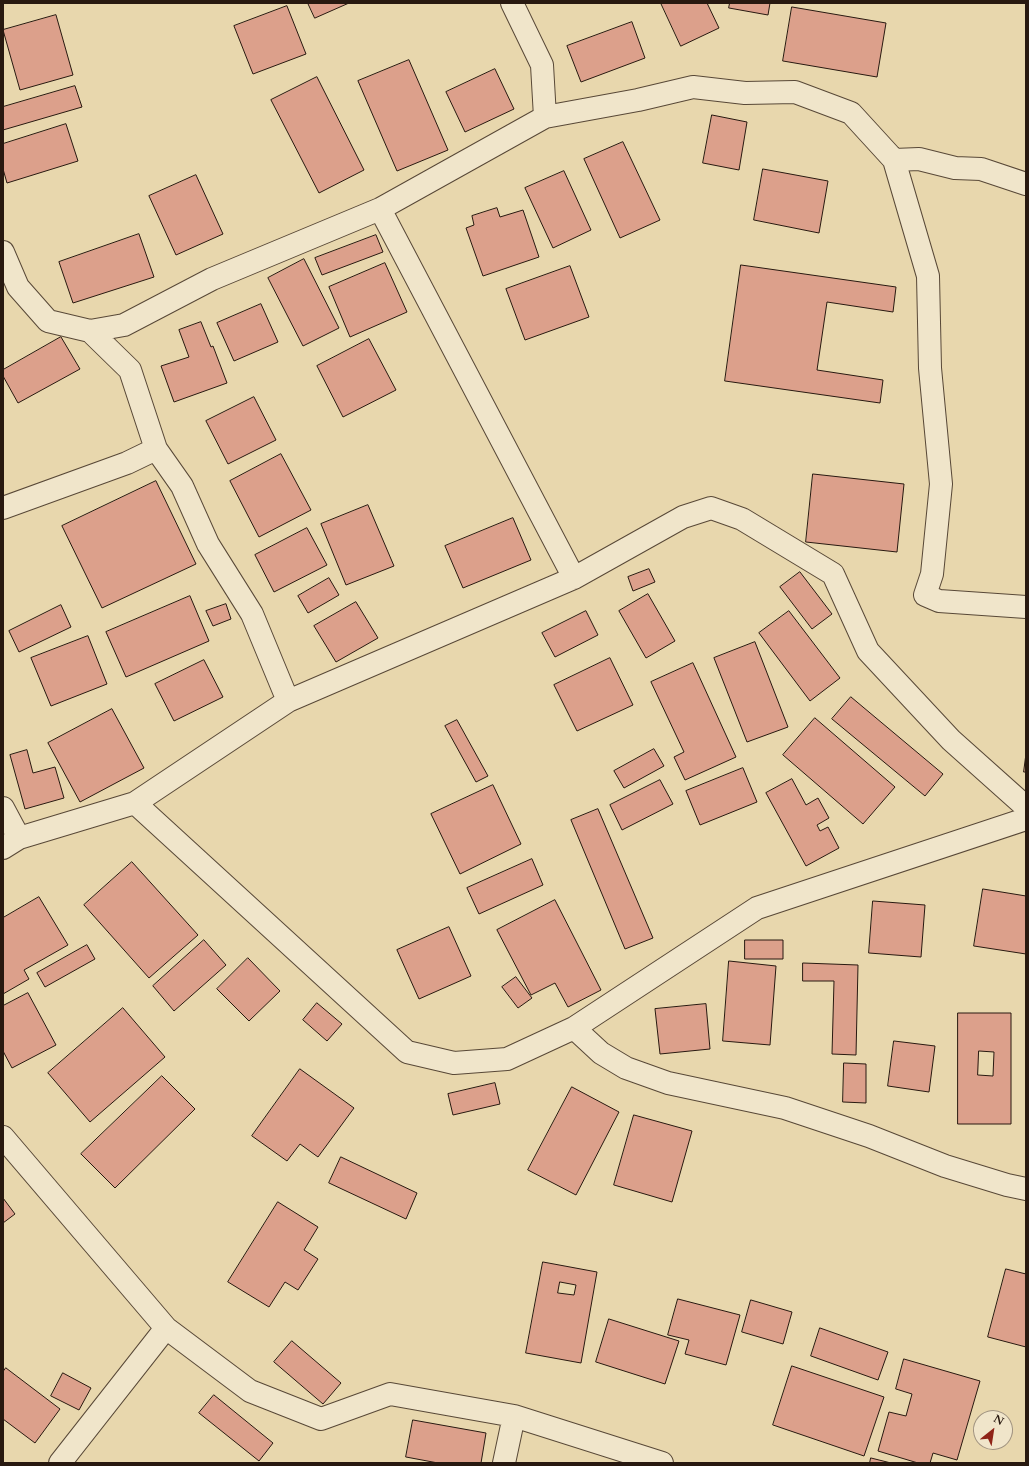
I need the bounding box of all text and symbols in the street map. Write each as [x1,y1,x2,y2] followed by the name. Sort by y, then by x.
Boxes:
[973,1410,1013,1450] north arrow
[991,1411,1007,1429] text: N

